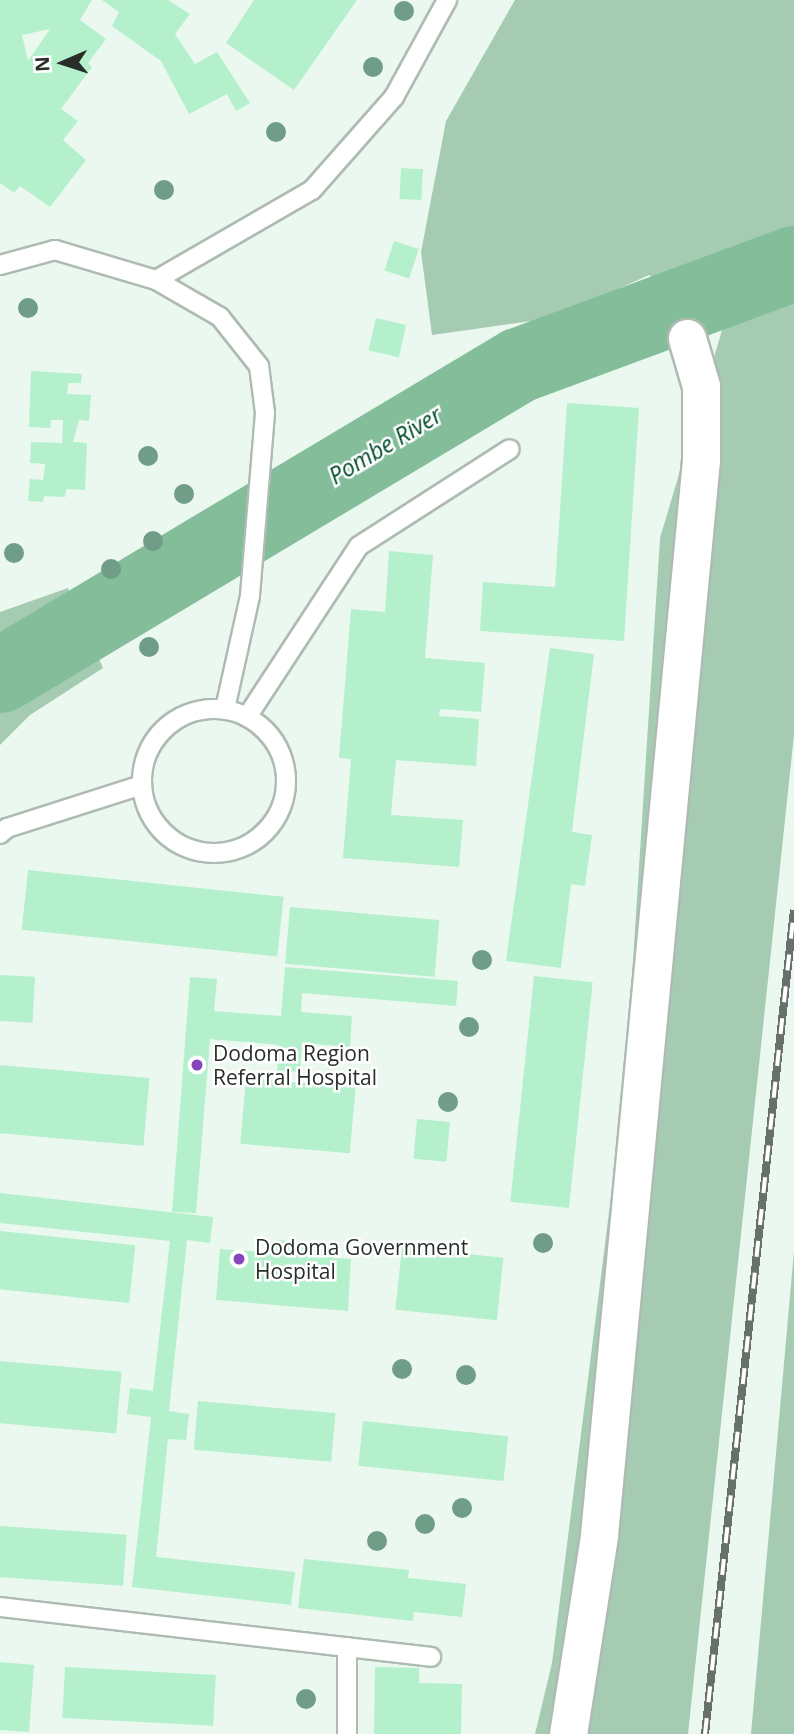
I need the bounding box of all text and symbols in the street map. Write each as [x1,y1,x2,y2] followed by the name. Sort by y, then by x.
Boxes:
[28,28,98,98] north arrow
[29,56,55,73] text: N
[324,401,446,489] water label: Pombe River
[213,1040,377,1090] place label: Dodoma Region Referral Hospital
[187,1055,207,1075] marker: Dodoma Region Referral Hospital
[255,1234,468,1284] place label: Dodoma Government Hospital
[229,1249,249,1269] marker: Dodoma Government Hospital

